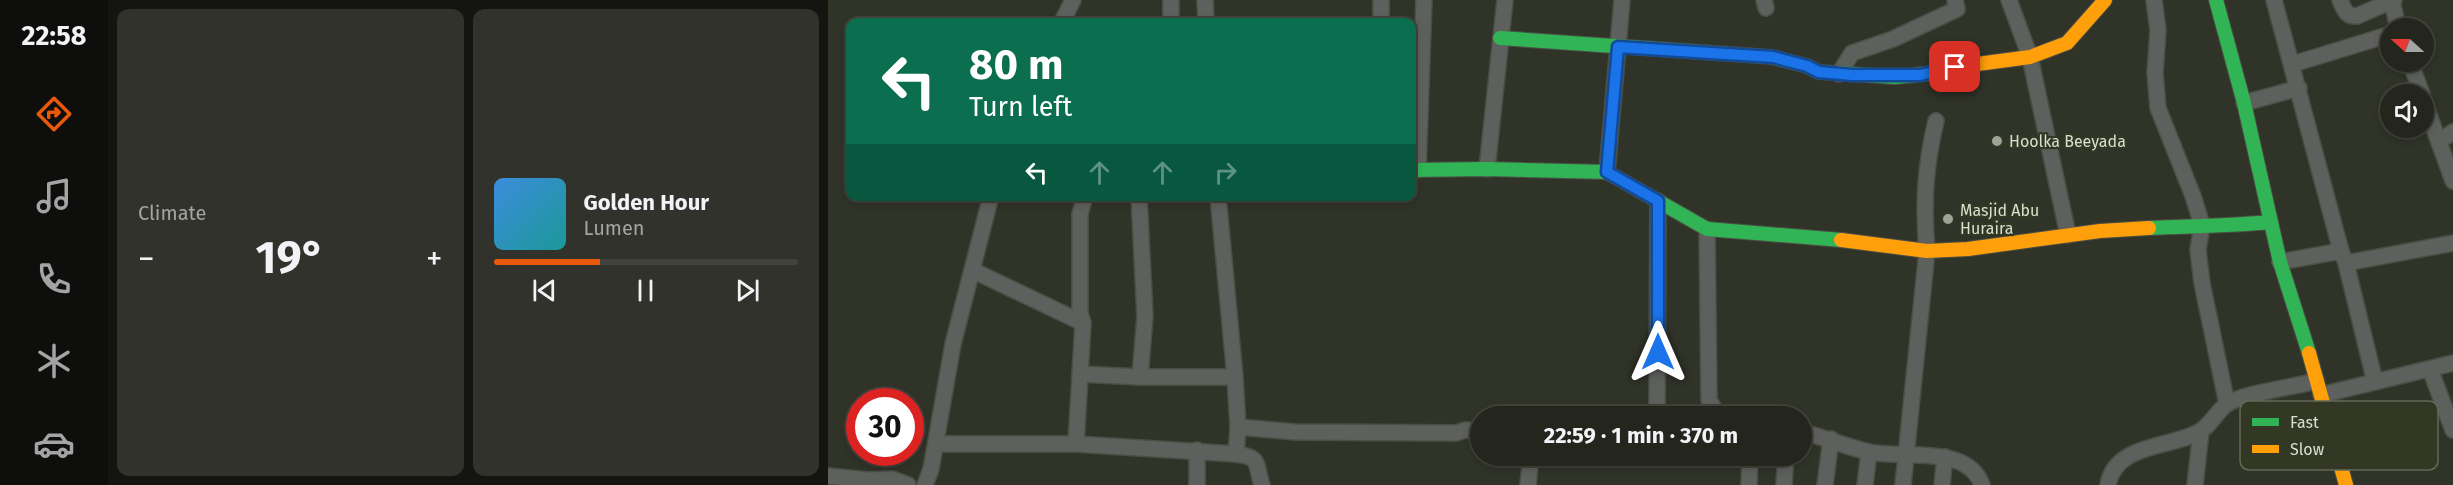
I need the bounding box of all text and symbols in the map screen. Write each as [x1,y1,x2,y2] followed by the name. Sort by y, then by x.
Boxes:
[2380,18,2434,72] north arrow
[2380,18,2434,138] map controls
[22,20,86,52] text: 22:58
[969,40,1063,90] text: 80 m
[1929,41,1980,92] pin
[870,42,948,120] icon: left
[1938,50,1971,83] icon: arrive
[2380,84,2434,138] button: sound
[969,91,1072,123] text: Turn left
[33,93,75,135] icon: directions
[2009,132,2126,151] place label: Hoolka Beeyada
[1990,134,2004,148] marker: Hoolka Beeyada
[1020,156,1053,189] icon: left
[1083,156,1116,189] icon: ahead
[1146,156,1179,189] icon: ahead
[1209,156,1242,189] icon: right
[33,175,75,217] icon: music
[584,189,709,216] text: Golden Hour
[138,201,206,225] text: Climate
[1960,201,2039,238] place label: Masjid Abu Huraira
[1941,212,1955,226] marker: Masjid Abu Huraira
[584,216,645,240] text: Lumen
[256,231,325,285] text: 19°
[138,239,155,279] text: −
[426,239,443,279] text: +
[33,258,75,300] icon: phone
[528,274,561,307] icon: previous
[629,274,662,307] icon: pause
[731,274,764,307] icon: next
[1626,320,1690,384] position arrow
[33,340,75,382] icon: climate
[846,388,924,466] speed limit sign: 30
[2240,401,2438,470] legend
[2290,413,2319,432] text: Fast
[1544,422,1738,449] text: 22:59 · 1 min · 370 m
[33,423,75,465] icon: car
[2290,440,2325,459] text: Slow

